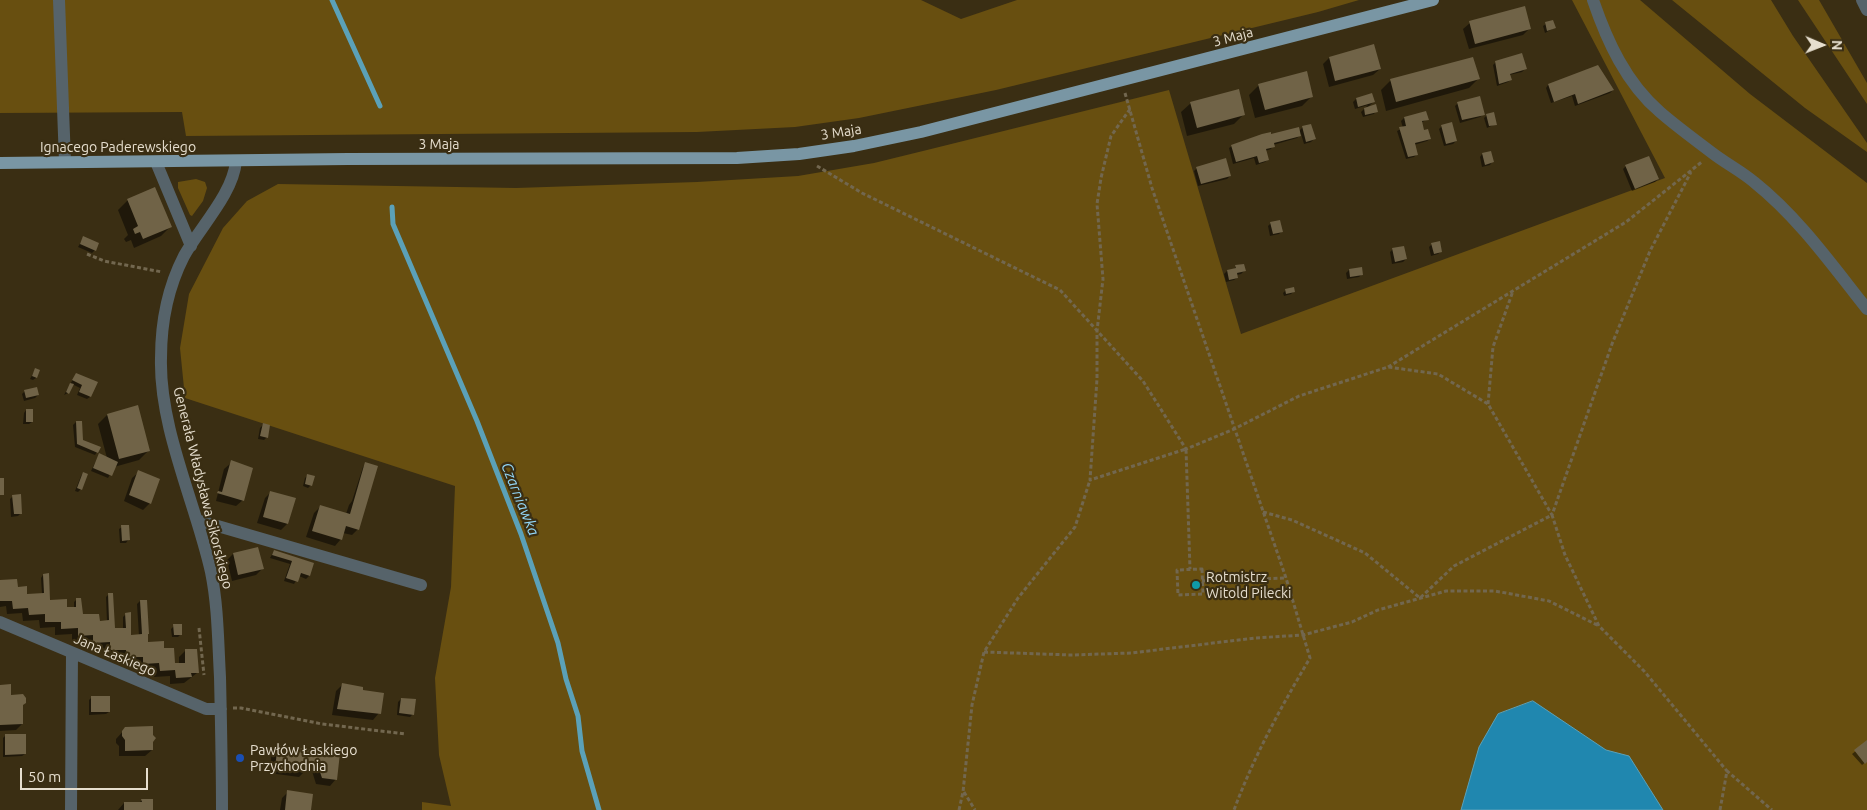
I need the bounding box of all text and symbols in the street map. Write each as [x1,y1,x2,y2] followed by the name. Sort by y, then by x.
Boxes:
[1797,20,1847,70] north arrow
[1211,24,1255,50] street label: 3 Maja
[1829,40,1845,51] text: N
[819,120,863,144] street label: 3 Maja
[418,136,460,152] street label: 3 Maja
[40,139,196,155] street label: Ignacego Paderewskiego
[170,385,236,591] street label: Generała Władysława Sikorskiego
[497,460,543,538] water label: Czarniawka
[1206,569,1292,602] place label: Rotmistrz Witold Pilecki
[1190,579,1202,591] marker: Rotmistrz Witold Pilecki
[71,630,159,680] street label: Jana Łaskiego
[250,742,357,774] place label: Pawłów Łaskiego Przychodnia
[234,752,246,764] marker: Pawłów Łaskiego Przychodnia
[22,758,150,790] scale bar
[28,768,61,785] text: 50 m

